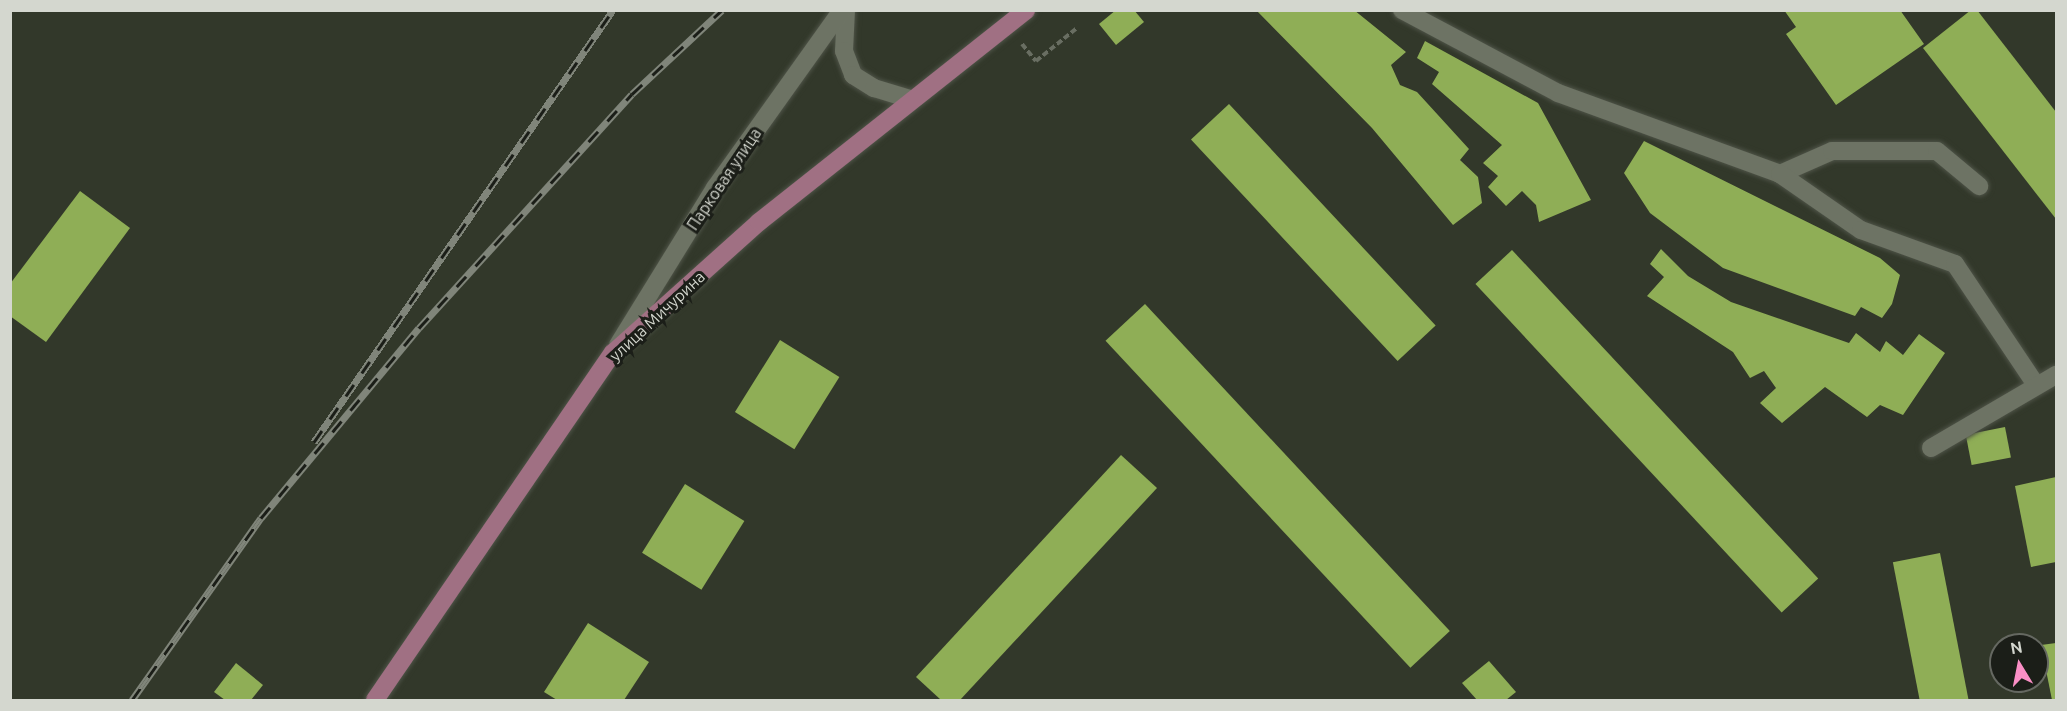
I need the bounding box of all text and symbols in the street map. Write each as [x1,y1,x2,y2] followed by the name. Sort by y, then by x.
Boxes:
[683,124,765,234] street label: Парковая улица
[605,267,709,365] street label: улица Мичурина
[1989,633,2049,693] north arrow
[2009,637,2024,657] text: N

